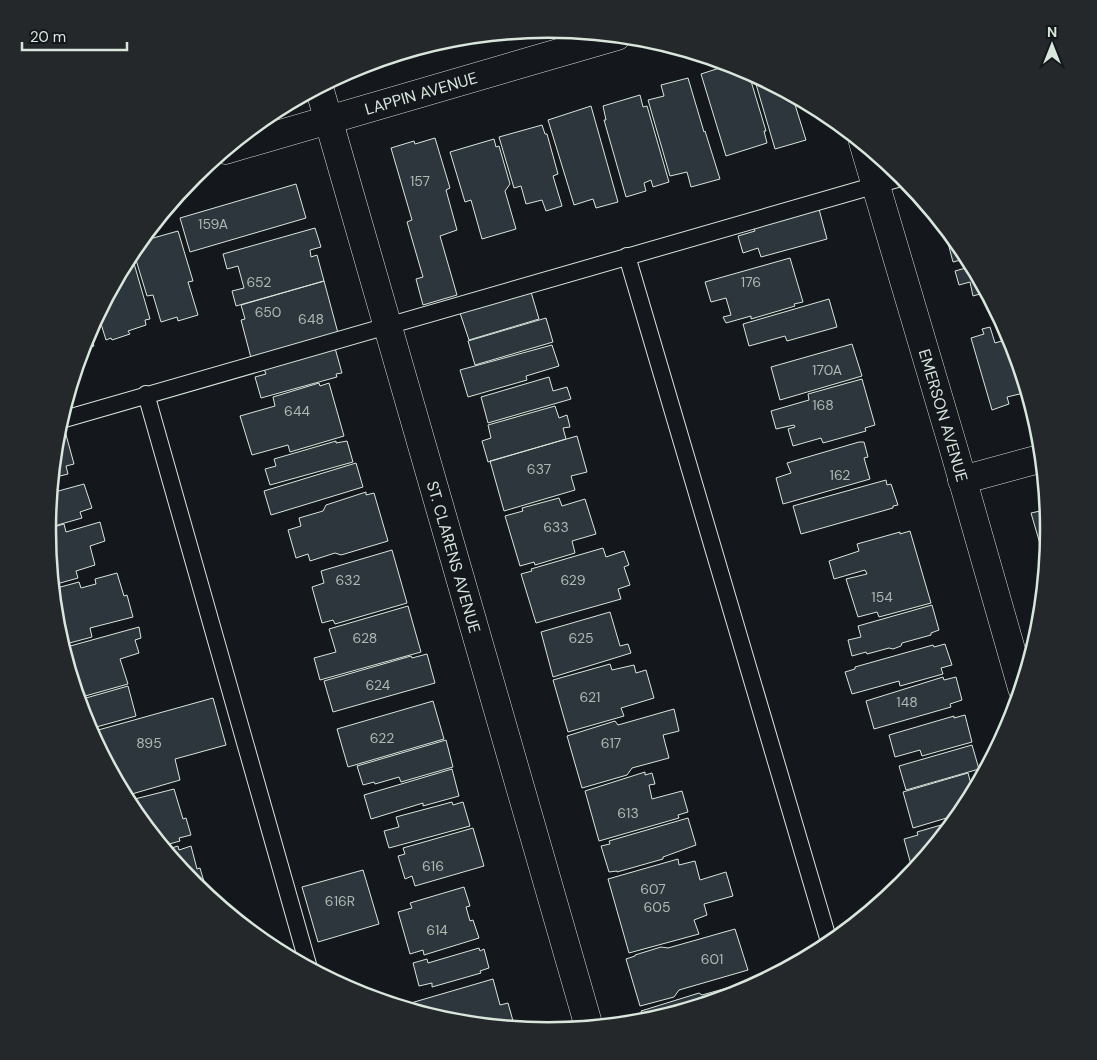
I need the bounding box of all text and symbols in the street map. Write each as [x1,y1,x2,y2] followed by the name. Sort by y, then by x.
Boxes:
[22,20,128,52] scale bar
[1027,20,1077,70] north arrow
[1047,23,1057,41] text: N
[30,27,66,47] text: 20 m
[362,67,480,120] street label: LAPPIN AVENUE
[410,172,430,190] house number: 157
[198,215,228,233] house number: 159A
[247,273,271,291] house number: 652
[741,273,761,291] house number: 176
[255,303,281,321] house number: 650
[298,310,324,328] house number: 648
[914,347,973,484] street label: EMERSON AVENUE
[812,361,842,379] house number: 170A
[812,396,834,414] house number: 168
[284,402,310,420] house number: 644
[527,460,551,478] house number: 637
[830,466,850,484] house number: 162
[422,479,485,636] street label: ST. CLARENS AVENUE
[543,518,569,536] house number: 633
[335,571,361,589] house number: 632
[560,571,586,589] house number: 629
[871,588,893,606] house number: 154
[353,629,377,647] house number: 628
[568,629,594,647] house number: 625
[366,676,391,694] house number: 624
[580,688,600,706] house number: 621
[896,693,918,711] house number: 148
[370,729,394,747] house number: 622
[136,734,162,752] house number: 895
[601,734,621,752] house number: 617
[617,804,639,822] house number: 613
[422,857,444,875] house number: 616
[640,880,666,898] house number: 607
[325,892,355,910] house number: 616R
[644,898,670,916] house number: 605
[426,921,448,939] house number: 614
[701,950,723,968] house number: 601

